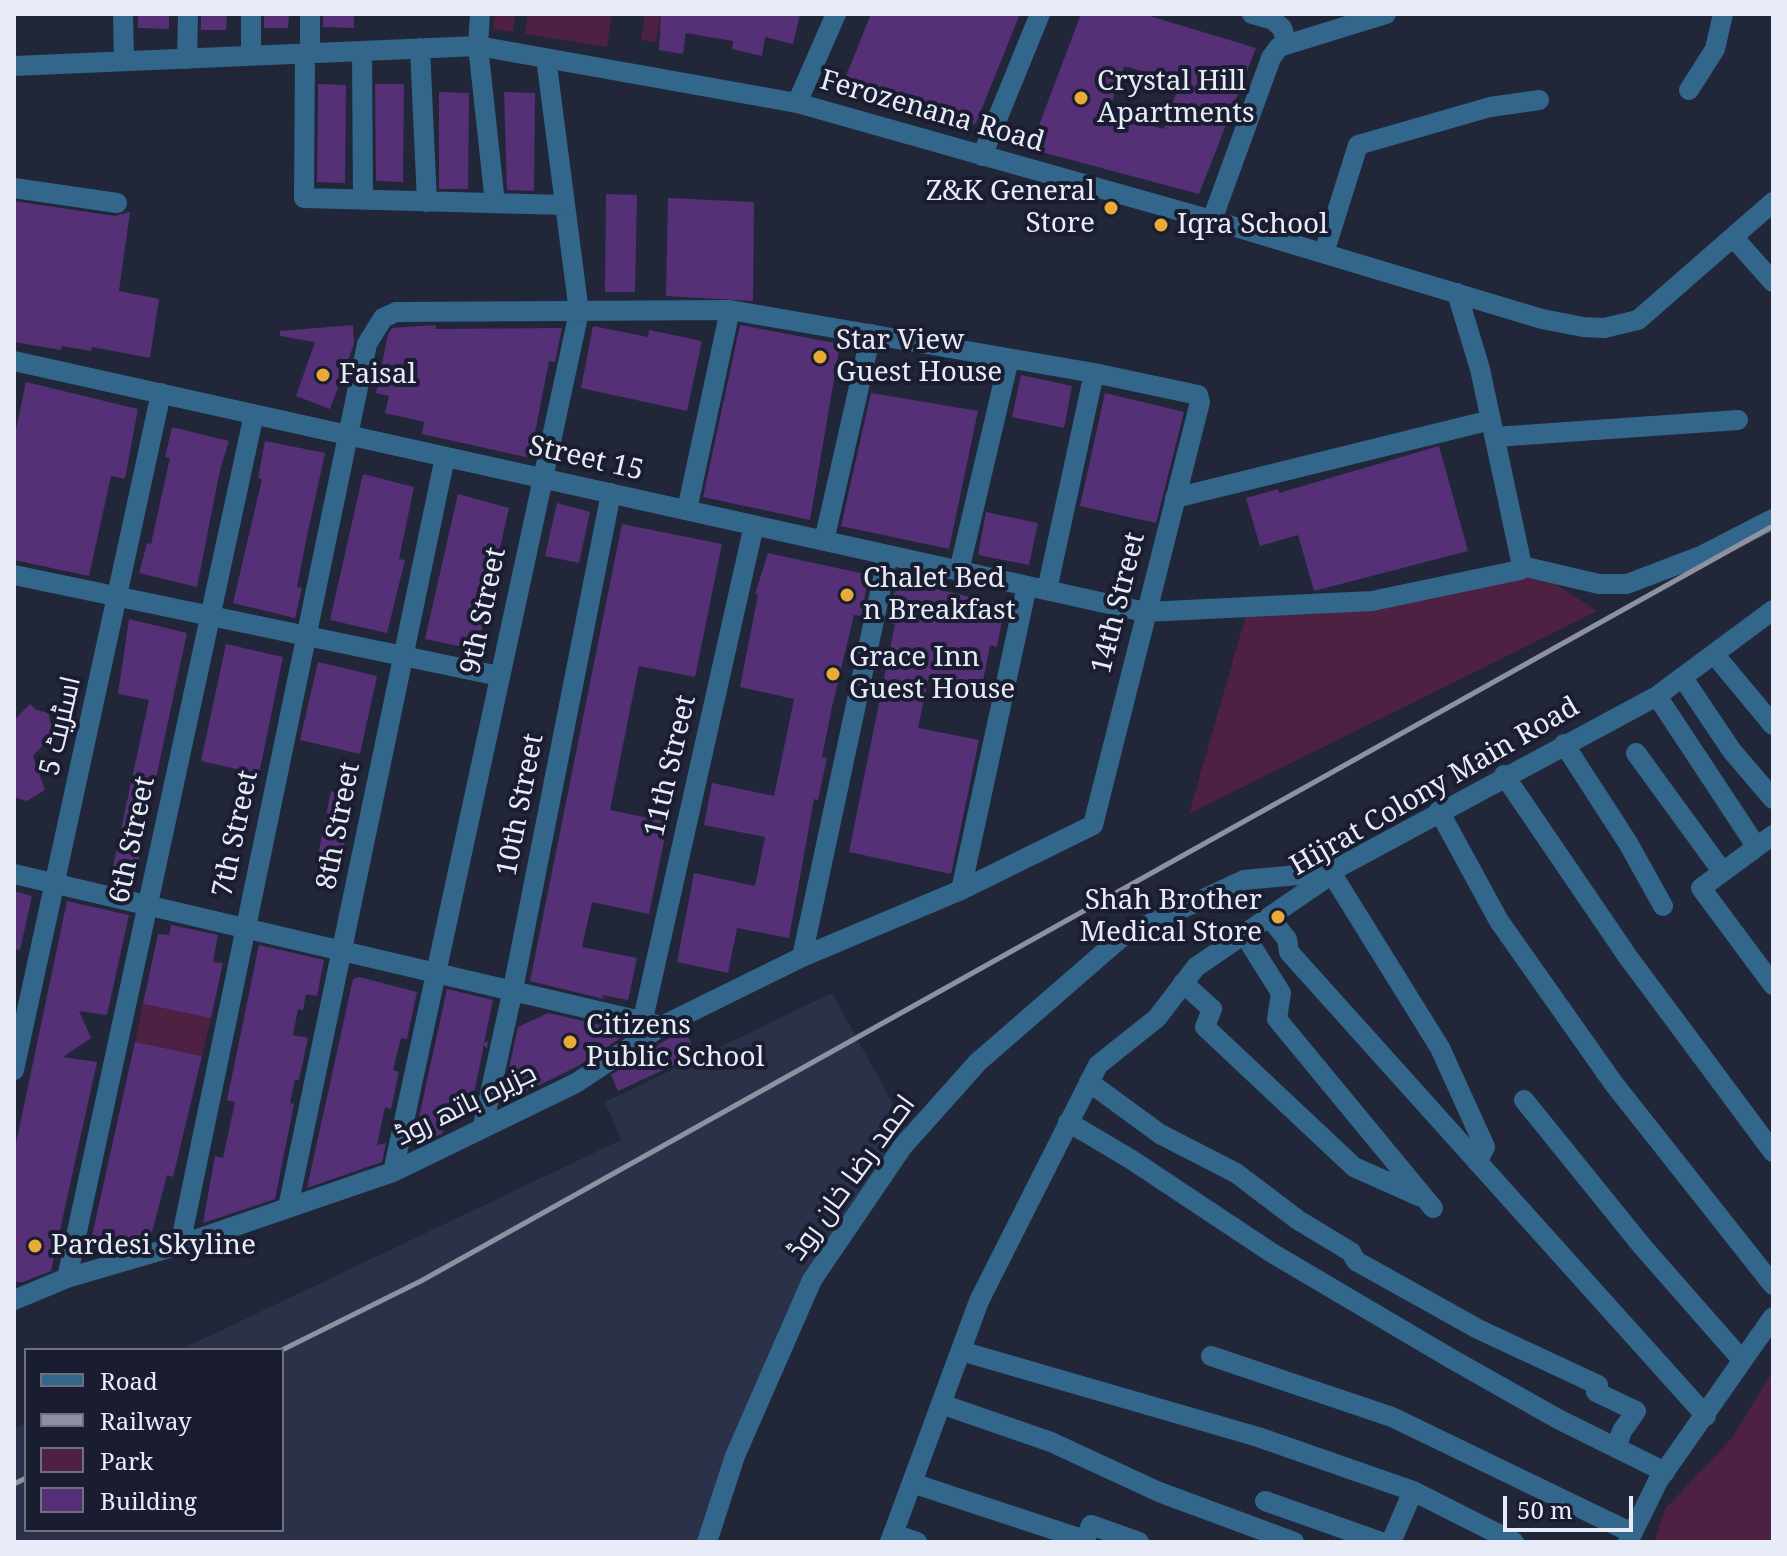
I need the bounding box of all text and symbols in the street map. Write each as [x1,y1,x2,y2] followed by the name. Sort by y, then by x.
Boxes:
[816,64,1048,160] street label: Ferozenana Road
[1097,65,1255,131] place label: Crystal Hill Apartments
[1072,89,1090,107] marker: Crystal Hill Apartments
[926,175,1095,241] place label: Z&K General Store
[1102,199,1120,217] marker: Z&K General Store
[1177,208,1328,242] place label: Iqra School
[1152,216,1170,234] marker: Iqra School
[836,324,1002,390] place label: Star View Guest House
[811,348,829,366] marker: Star View Guest House
[339,358,416,392] place label: Faisal
[314,366,332,384] marker: Faisal
[525,430,647,488] street label: Street 15
[1085,529,1153,677] street label: 14th Street
[454,545,514,677] street label: 9th Street
[863,562,1016,628] place label: Chalet Bed n Breakfast
[838,586,856,604] marker: Chalet Bed n Breakfast
[849,641,1015,707] place label: Grace Inn Guest House
[824,665,842,683] marker: Grace Inn Guest House
[33,673,89,779] street label: اسٹریٹ 5
[1285,691,1585,883] street label: Hijrat Colony Main Road
[638,692,704,840] street label: 11th Street
[491,731,551,879] street label: 10th Street
[310,760,368,892] street label: 8th Street
[206,768,266,900] street label: 7th Street
[103,774,163,906] street label: 6th Street
[1080,884,1262,950] place label: Shah Brother Medical Store
[1269,908,1287,926] marker: Shah Brother Medical Store
[586,1009,764,1075] place label: Citizens Public School
[561,1033,579,1051] marker: Citizens Public School
[390,1056,542,1154] street label: جزیرہ باتھ روڈ
[781,1089,923,1267] street label: احمد رضا خان روڈ
[51,1229,256,1263] place label: Pardesi Skyline
[26,1237,44,1255] marker: Pardesi Skyline
[24,1348,284,1532] legend
[100,1364,158,1397] text: Road
[100,1404,192,1437] text: Railway
[100,1444,153,1477] text: Park
[1507,1480,1637,1530] scale bar
[100,1484,197,1517] text: Building
[1517,1493,1573,1526] text: 50 m

